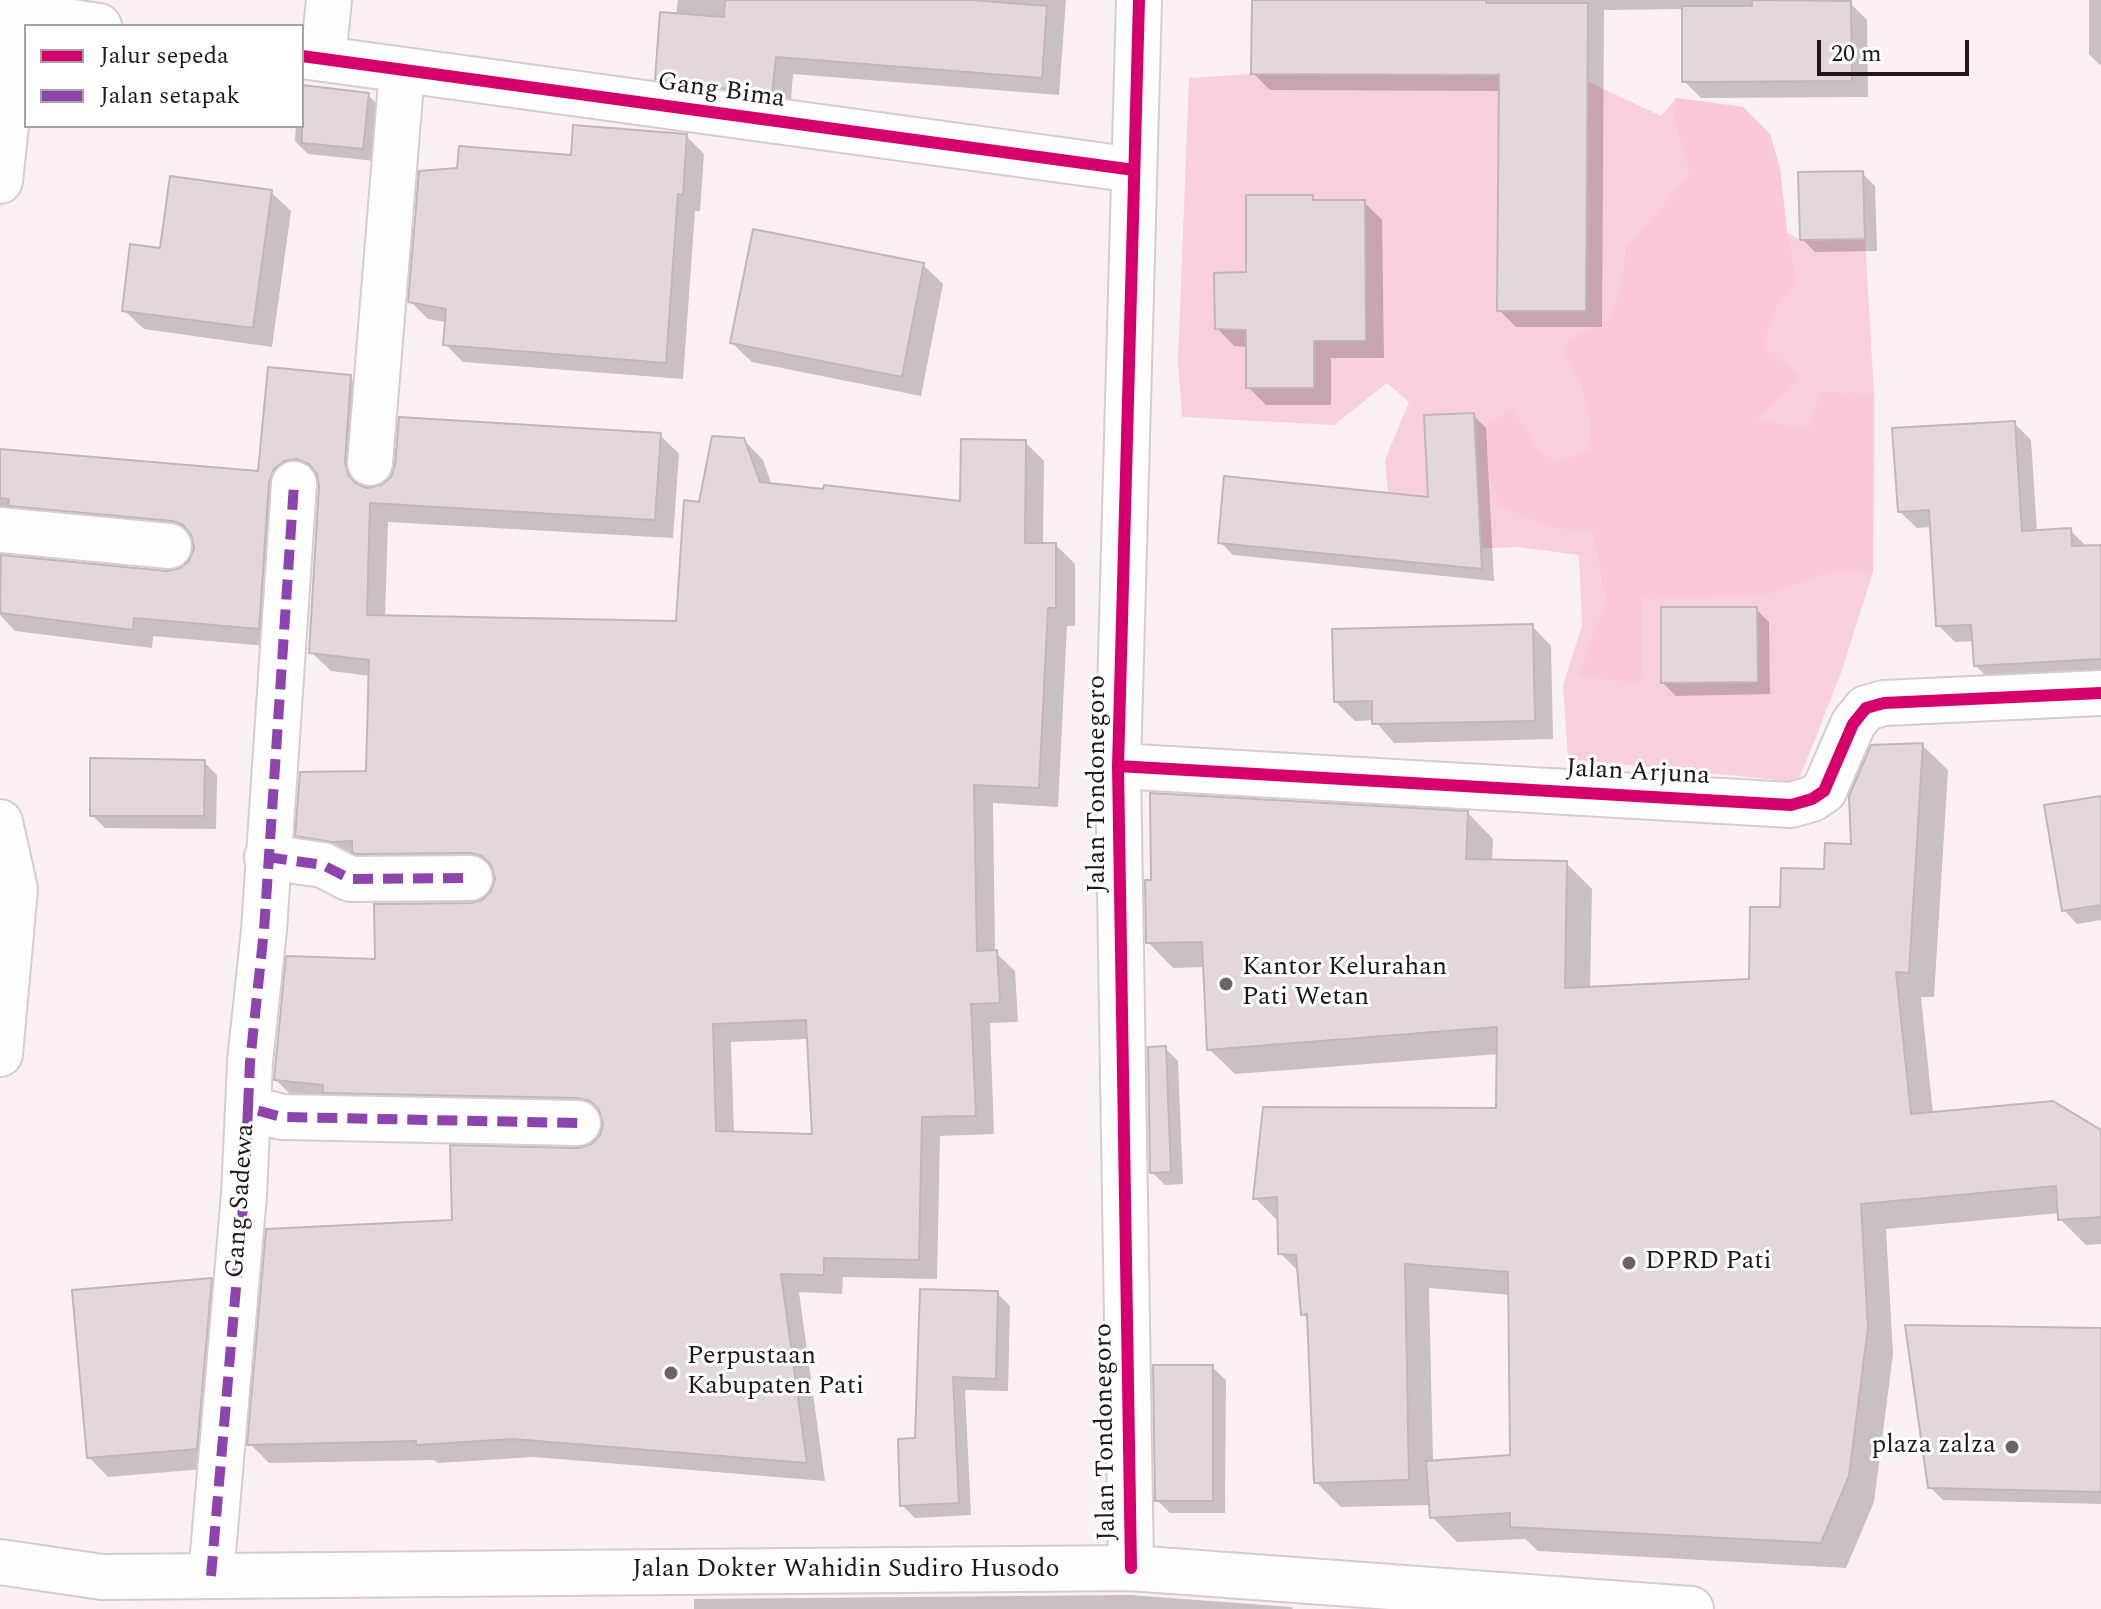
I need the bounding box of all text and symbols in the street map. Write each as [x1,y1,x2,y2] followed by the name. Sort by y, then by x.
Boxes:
[24,24,304,128] legend
[1821,24,1973,74] scale bar
[1831,36,1882,72] text: 20 m
[100,38,229,74] text: Jalur sepeda
[655,68,787,116] street label: Gang Bima
[100,78,240,114] text: Jalan setapak
[1083,675,1115,893] street label: Jalan Tondonegoro
[1565,755,1711,793] street label: Jalan Arjuna
[1242,953,1447,1014] place label: Kantor Kelurahan Pati Wetan
[1217,975,1235,993] marker: Kantor Kelurahan Pati Wetan
[221,1123,263,1279] street label: Gang Sadewa
[1645,1247,1772,1279] place label: DPRD Pati
[1620,1254,1638,1272] marker: DPRD Pati
[1090,1323,1124,1541] street label: Jalan Tondonegoro
[687,1342,864,1404] place label: Perpustaan Kabupaten Pati
[662,1364,680,1382] marker: Perpustaan Kabupaten Pati
[1871,1431,1996,1463] place label: plaza zalza
[2003,1438,2021,1456] marker: plaza zalza
[632,1555,1060,1587] street label: Jalan Dokter Wahidin Sudiro Husodo

